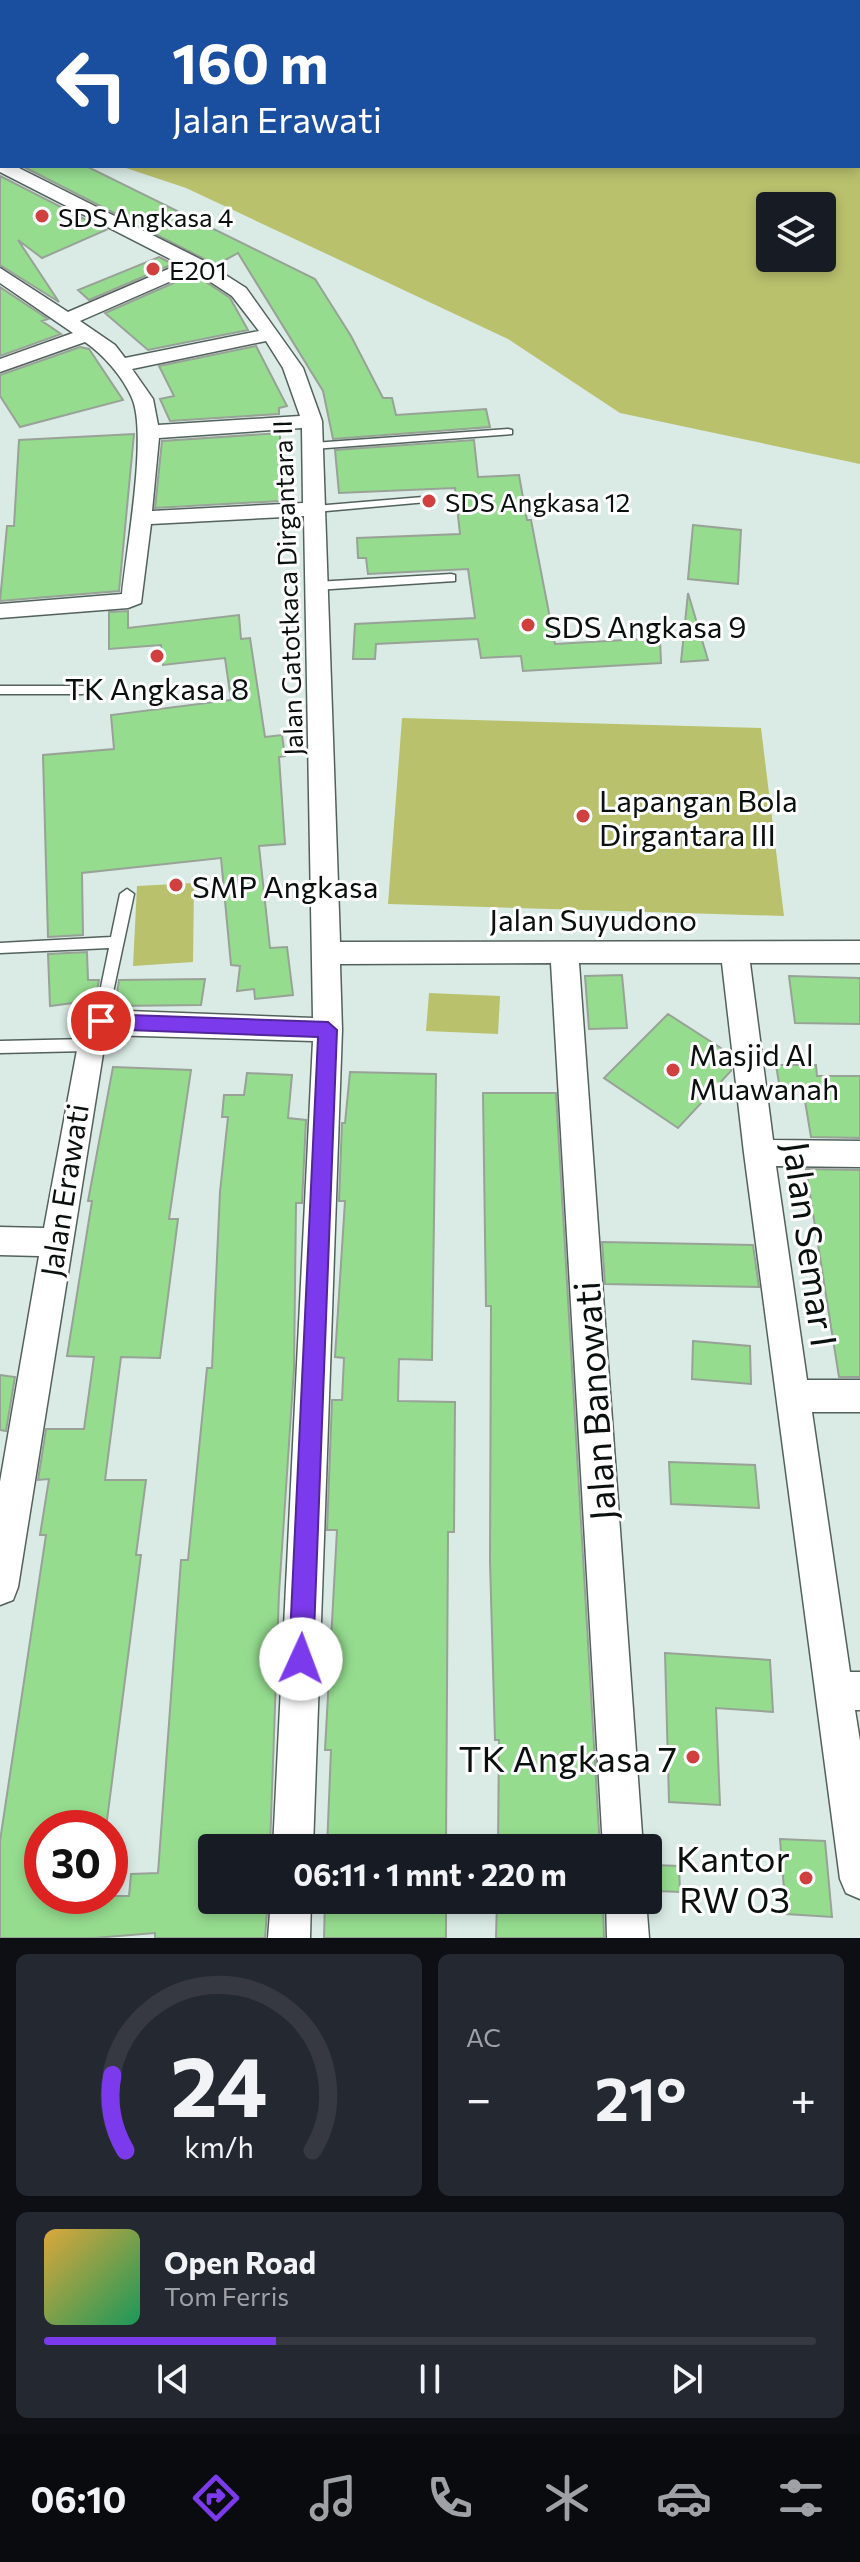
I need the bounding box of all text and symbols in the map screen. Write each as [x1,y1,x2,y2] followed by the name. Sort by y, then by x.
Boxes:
[172,27,329,96] text: 160 m
[40,32,144,136] icon: left
[172,96,382,140] text: Jalan Erawati
[756,192,836,272] map controls
[756,192,836,272] button: layers
[58,201,233,232] place label: SDS Angkasa 4
[33,207,51,225] marker: SDS Angkasa 4
[169,254,227,285] place label: E201
[144,260,162,278] marker: E201
[266,420,308,756] street label: Jalan Gatotkaca Dirgantara II
[445,486,630,517] place label: SDS Angkasa 12
[420,492,438,510] marker: SDS Angkasa 12
[544,607,746,644] place label: SDS Angkasa 9
[519,616,537,634] marker: SDS Angkasa 9
[148,647,166,665] marker: TK Angkasa 8
[65,669,249,706] place label: TK Angkasa 8
[599,781,798,852] place label: Lapangan Bola Dirgantara III
[574,807,592,825] marker: Lapangan Bola Dirgantara III
[192,867,378,904] place label: SMP Angkasa
[167,876,185,894] marker: SMP Angkasa
[489,900,697,937] street label: Jalan Suyudono
[67,987,135,1055] pin
[79,999,123,1043] icon: arrive
[689,1035,839,1106] place label: Masjid Al Muawanah
[664,1061,682,1079] marker: Masjid Al Muawanah
[31,1101,95,1279] street label: Jalan Erawati
[776,1139,848,1349] street label: Jalan Semar I
[563,1280,623,1522] street label: Jalan Banowati
[259,1617,343,1701] position arrow
[458,1735,677,1779] place label: TK Angkasa 7
[684,1748,702,1766] marker: TK Angkasa 7
[24,1810,128,1914] speed limit sign: 30
[676,1835,790,1920] place label: Kantor RW 03
[293,1855,567,1892] text: 06:11 · 1 mnt · 220 m
[797,1869,815,1887] marker: Kantor RW 03
[466,2021,501,2052] text: AC
[170,2032,268,2134] text: 24
[595,2060,687,2133] text: 21°
[466,2070,491,2124] text: −
[790,2070,816,2124] text: +
[184,2129,254,2164] text: km/h
[164,2243,316,2280] text: Open Road
[164,2280,289,2311] text: Tom Ferris
[151,2357,195,2401] icon: previous
[408,2357,452,2401] icon: pause
[665,2357,709,2401] icon: next
[188,2470,244,2526] icon: directions
[305,2470,361,2526] icon: music
[422,2470,478,2526] icon: phone
[539,2470,595,2526] icon: climate
[656,2470,712,2526] icon: car
[773,2470,829,2526] icon: filters
[31,2476,126,2520] text: 06:10

